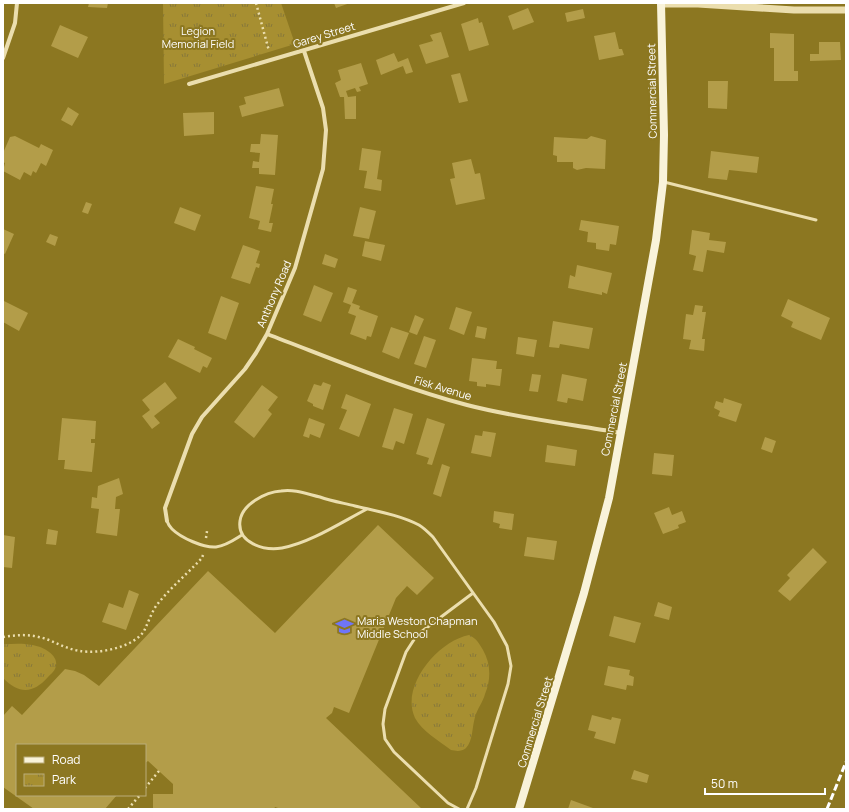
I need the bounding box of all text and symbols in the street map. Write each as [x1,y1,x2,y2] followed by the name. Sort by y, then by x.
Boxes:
[291,18,357,51] street label: Garey Street
[162,23,234,51] park label: Legion Memorial Field
[643,43,660,139] street label: Commercial Street
[253,258,294,330] street label: Anthony Road
[597,361,630,457] street label: Commercial Street
[413,372,474,404] street label: Fisk Avenue
[357,613,477,641] place label: Maria Weston Chapman Middle School
[334,617,354,637] school or university icon: Maria Weston Chapman Middle School
[513,674,556,769] street label: Commercial Street
[16,744,146,796] legend
[52,751,80,768] text: Road
[705,770,825,796] scale bar
[52,771,77,788] text: Park
[711,775,738,792] text: 50 m

